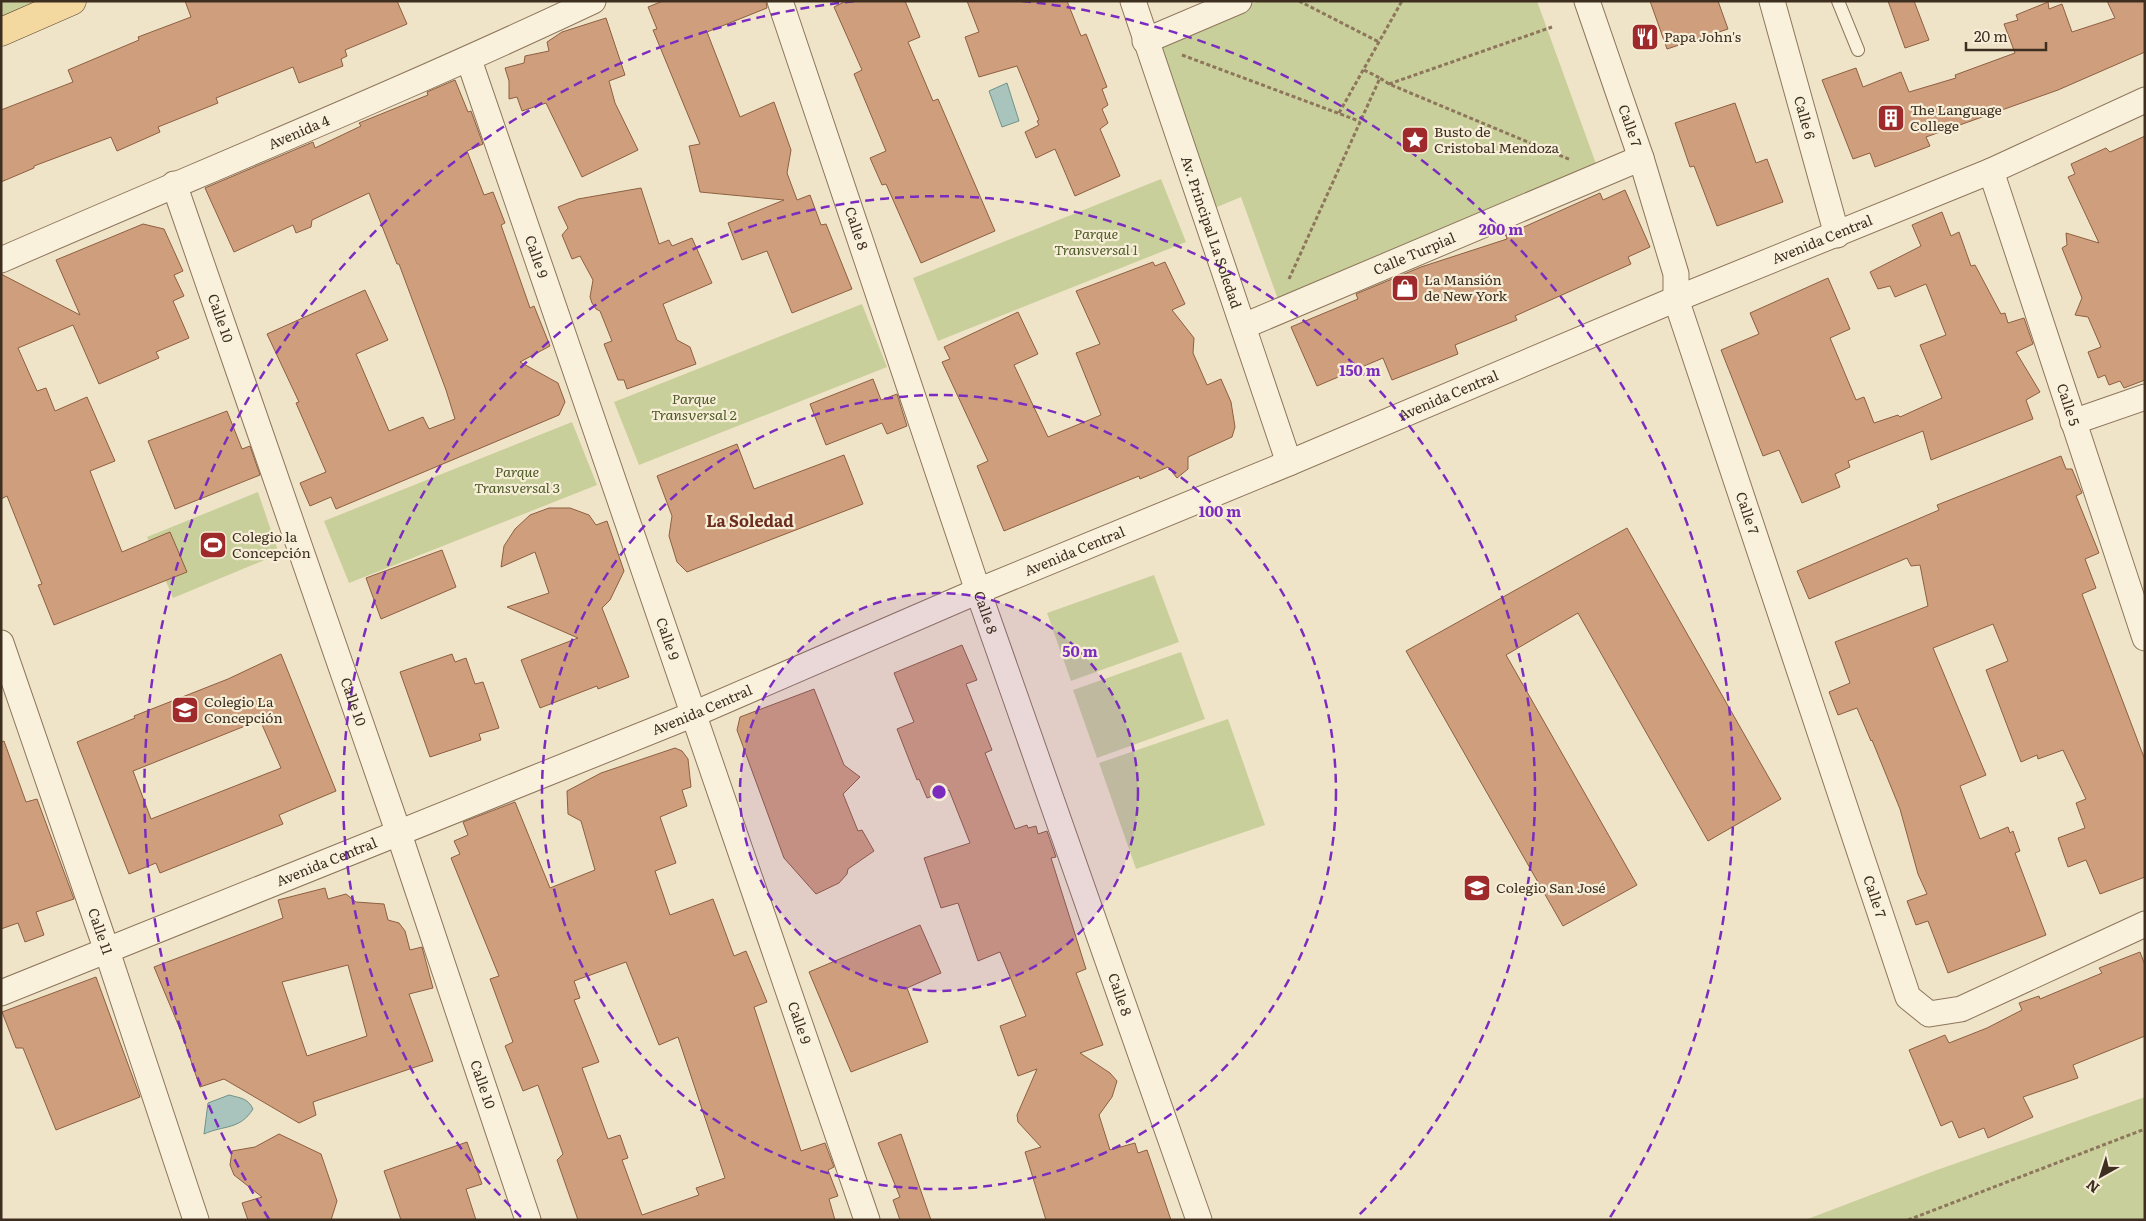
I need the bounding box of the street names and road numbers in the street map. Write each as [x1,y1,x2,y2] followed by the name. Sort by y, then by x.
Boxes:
[1790,93,1821,142] street label: Calle 6
[1614,102,1647,149] street label: Calle 7
[265,109,332,153] street label: Avenida 4
[1177,153,1247,311] street label: Av. Principal La Soledad
[841,204,874,253] street label: Calle 8
[1768,209,1875,268] street label: Avenida Central
[1370,227,1459,279] street label: Calle Turpial
[521,232,554,280] street label: Calle 9
[204,291,239,345] street label: Calle 10
[1395,364,1501,425] street label: Avenida Central
[2053,380,2085,428] street label: Calle 5
[1732,489,1765,537] street label: Calle 7
[1021,521,1128,580] street label: Avenida Central
[970,588,1003,637] street label: Calle 8
[652,615,685,663] street label: Calle 9
[337,674,372,729] street label: Calle 10
[649,679,755,739] street label: Avenida Central
[273,832,380,890] street label: Avenida Central
[1859,872,1892,920] street label: Calle 7
[84,905,119,957] street label: Calle 11
[1104,970,1138,1019] street label: Calle 8
[784,999,817,1047] street label: Calle 9
[466,1057,501,1111] street label: Calle 10

